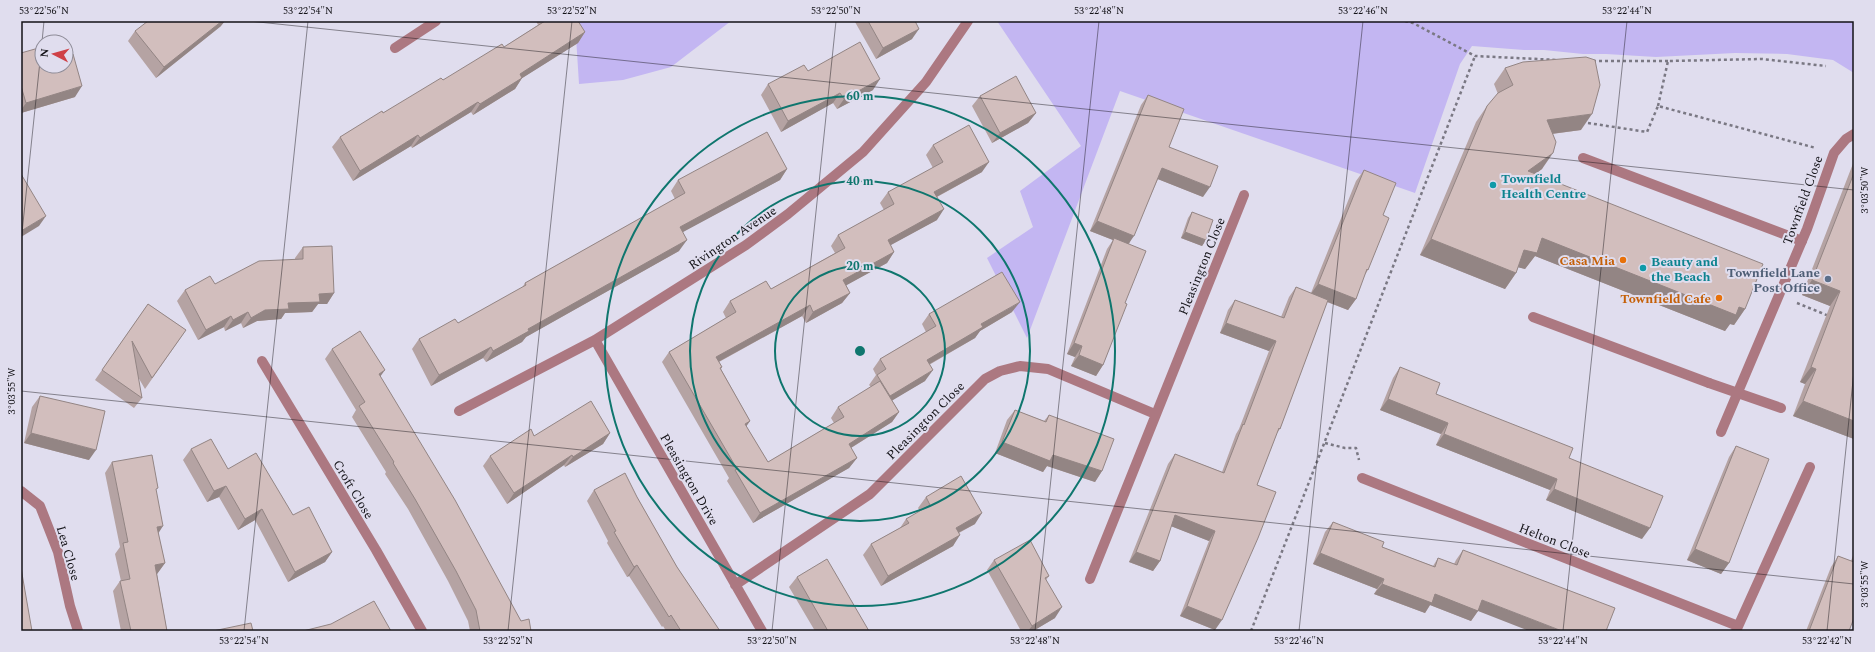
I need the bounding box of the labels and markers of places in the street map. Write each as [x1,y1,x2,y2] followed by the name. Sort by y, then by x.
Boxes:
[1501,169,1586,204] place label: Townfield Health Centre
[1488,180,1498,190] marker: Townfield Health Centre
[1559,251,1615,271] place label: Casa Mia
[1651,252,1718,287] place label: Beauty and the Beach
[1618,255,1628,265] marker: Casa Mia
[1638,263,1648,273] marker: Beauty and the Beach
[1727,263,1820,298] place label: Townfield Lane Post Office
[1823,274,1833,284] marker: Townfield Lane Post Office
[1620,289,1711,309] place label: Townfield Cafe
[1714,293,1724,303] marker: Townfield Cafe
[853,344,867,358] centre of rings

